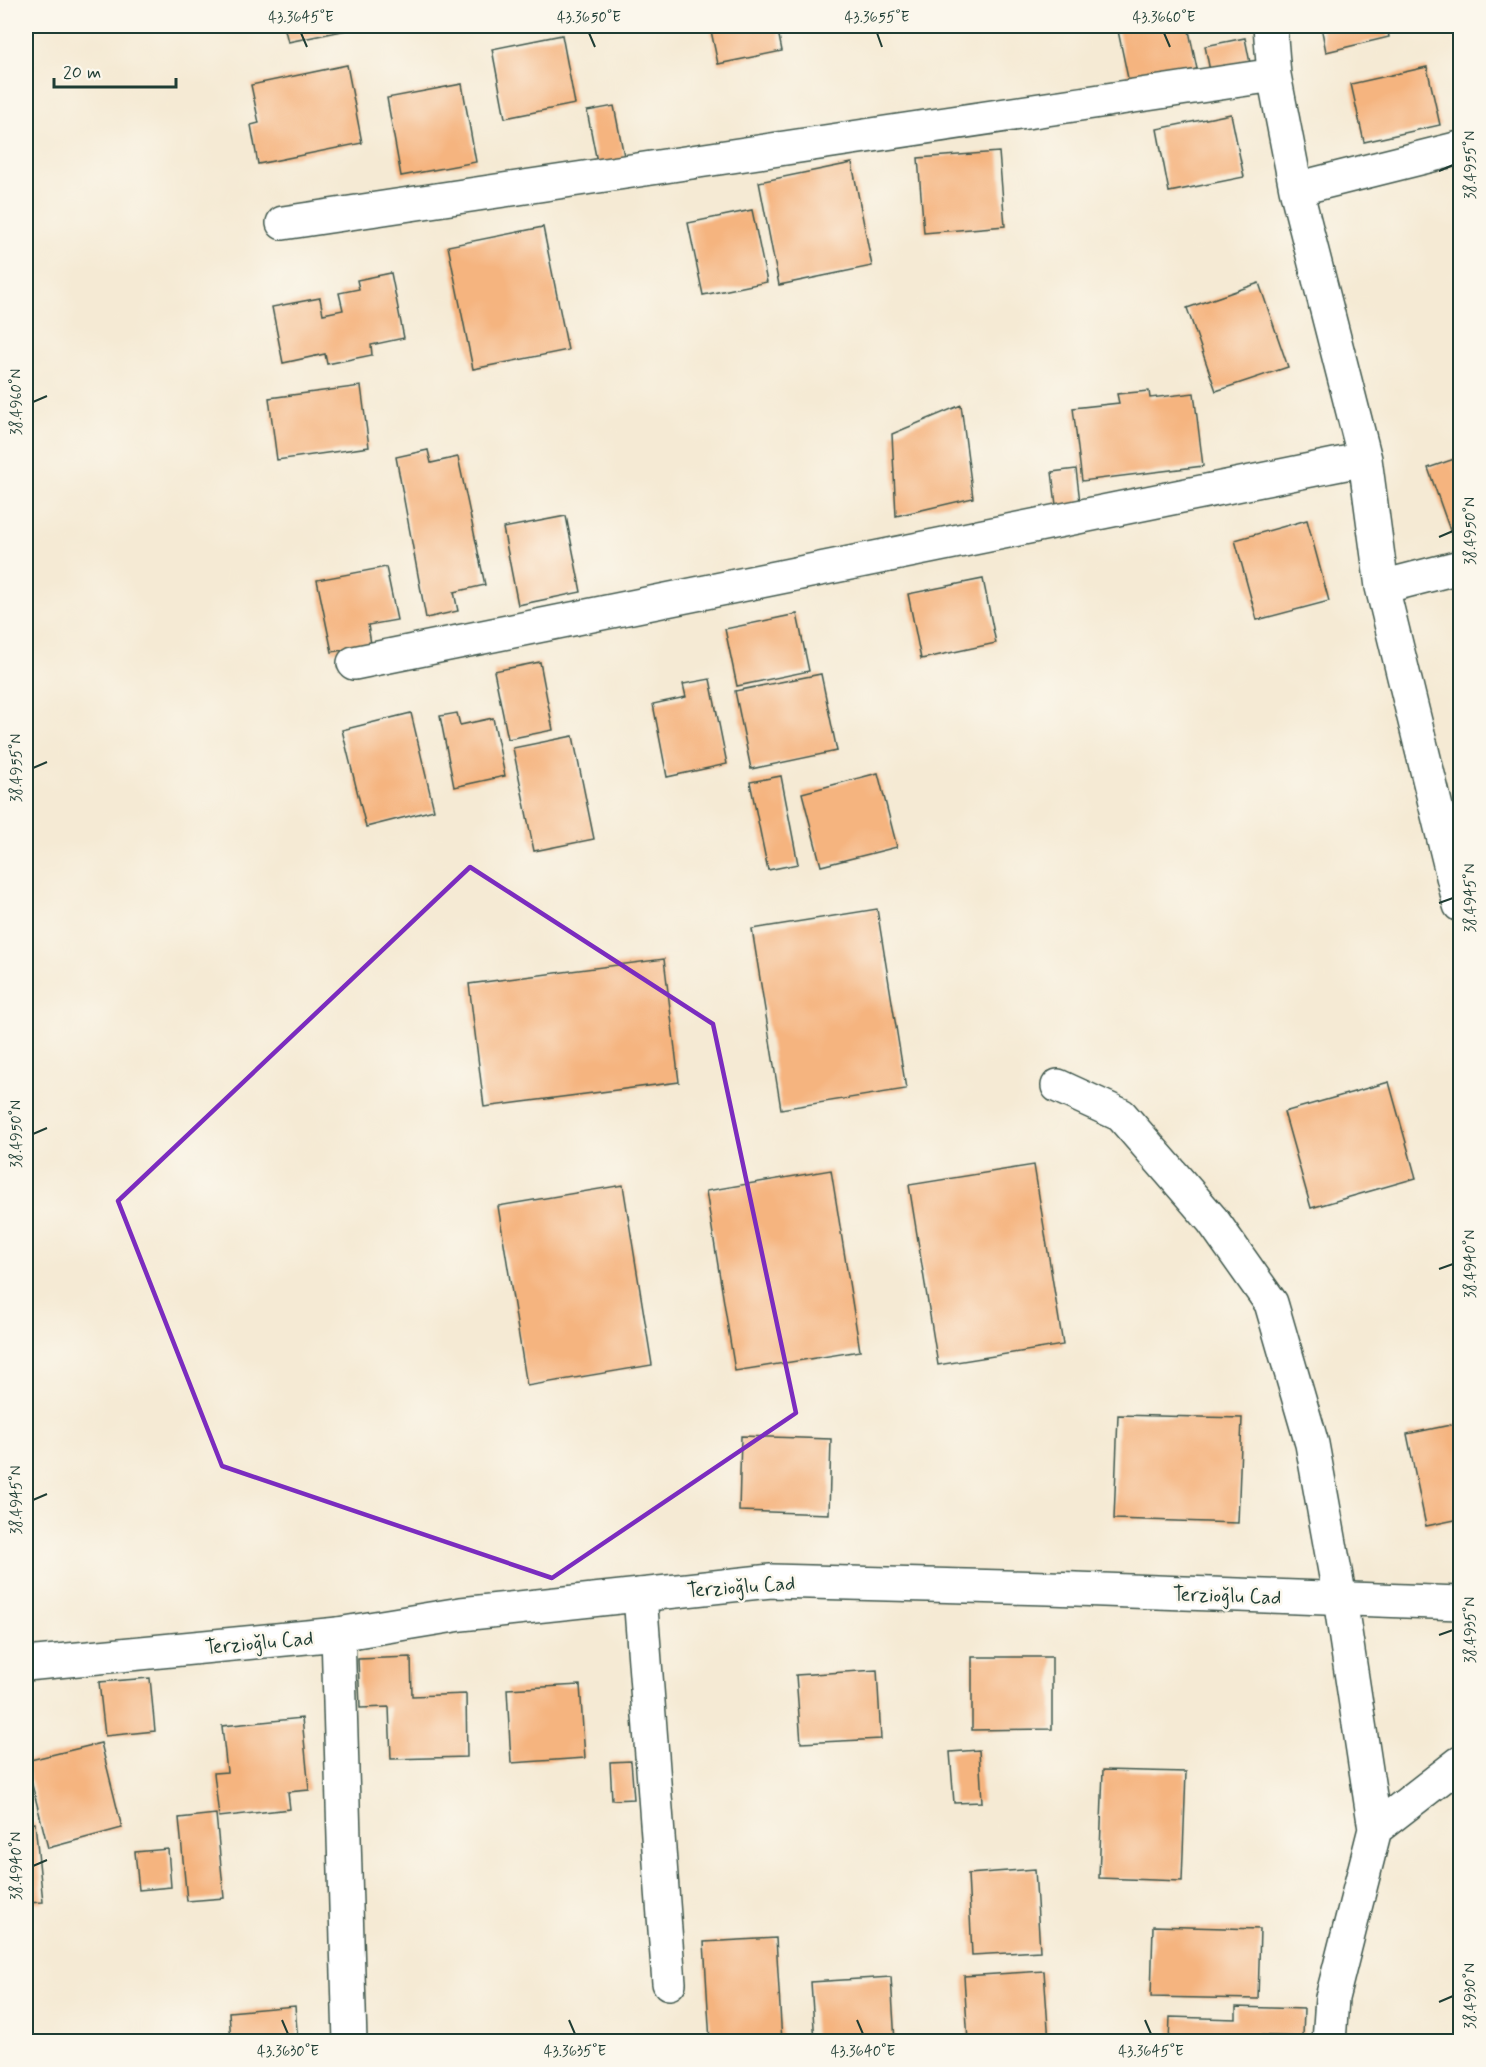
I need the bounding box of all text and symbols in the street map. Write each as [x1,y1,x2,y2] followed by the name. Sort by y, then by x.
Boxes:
[268,8,334,28] text: 43.3645°E
[557,8,621,28] text: 43.3650°E
[845,8,910,28] text: 43.3655°E
[1133,8,1196,28] text: 43.3660°E
[54,51,176,89] scale bar
[63,61,101,85] text: 20 m
[1461,131,1481,199] text: 38.4955°N
[7,369,27,435] text: 38.4960°N
[1461,497,1481,565] text: 38.4950°N
[7,734,27,802] text: 38.4955°N
[1461,863,1481,933] text: 38.4945°N
[7,1100,27,1168] text: 38.4950°N
[1461,1230,1481,1298] text: 38.4940°N
[7,1465,27,1535] text: 38.4945°N
[686,1570,796,1605] street label: Terzioğlu Cad
[1172,1581,1282,1612] street label: Terzioğlu Cad
[1461,1597,1481,1663] text: 38.4935°N
[204,1625,314,1662] street label: Terzioğlu Cad
[7,1832,27,1900] text: 38.4940°N
[1461,1963,1481,2029] text: 38.4930°N
[257,2042,319,2062] text: 43.3630°E
[544,2042,607,2062] text: 43.3635°E
[831,2042,896,2062] text: 43.3640°E
[1118,2042,1184,2062] text: 43.3645°E

